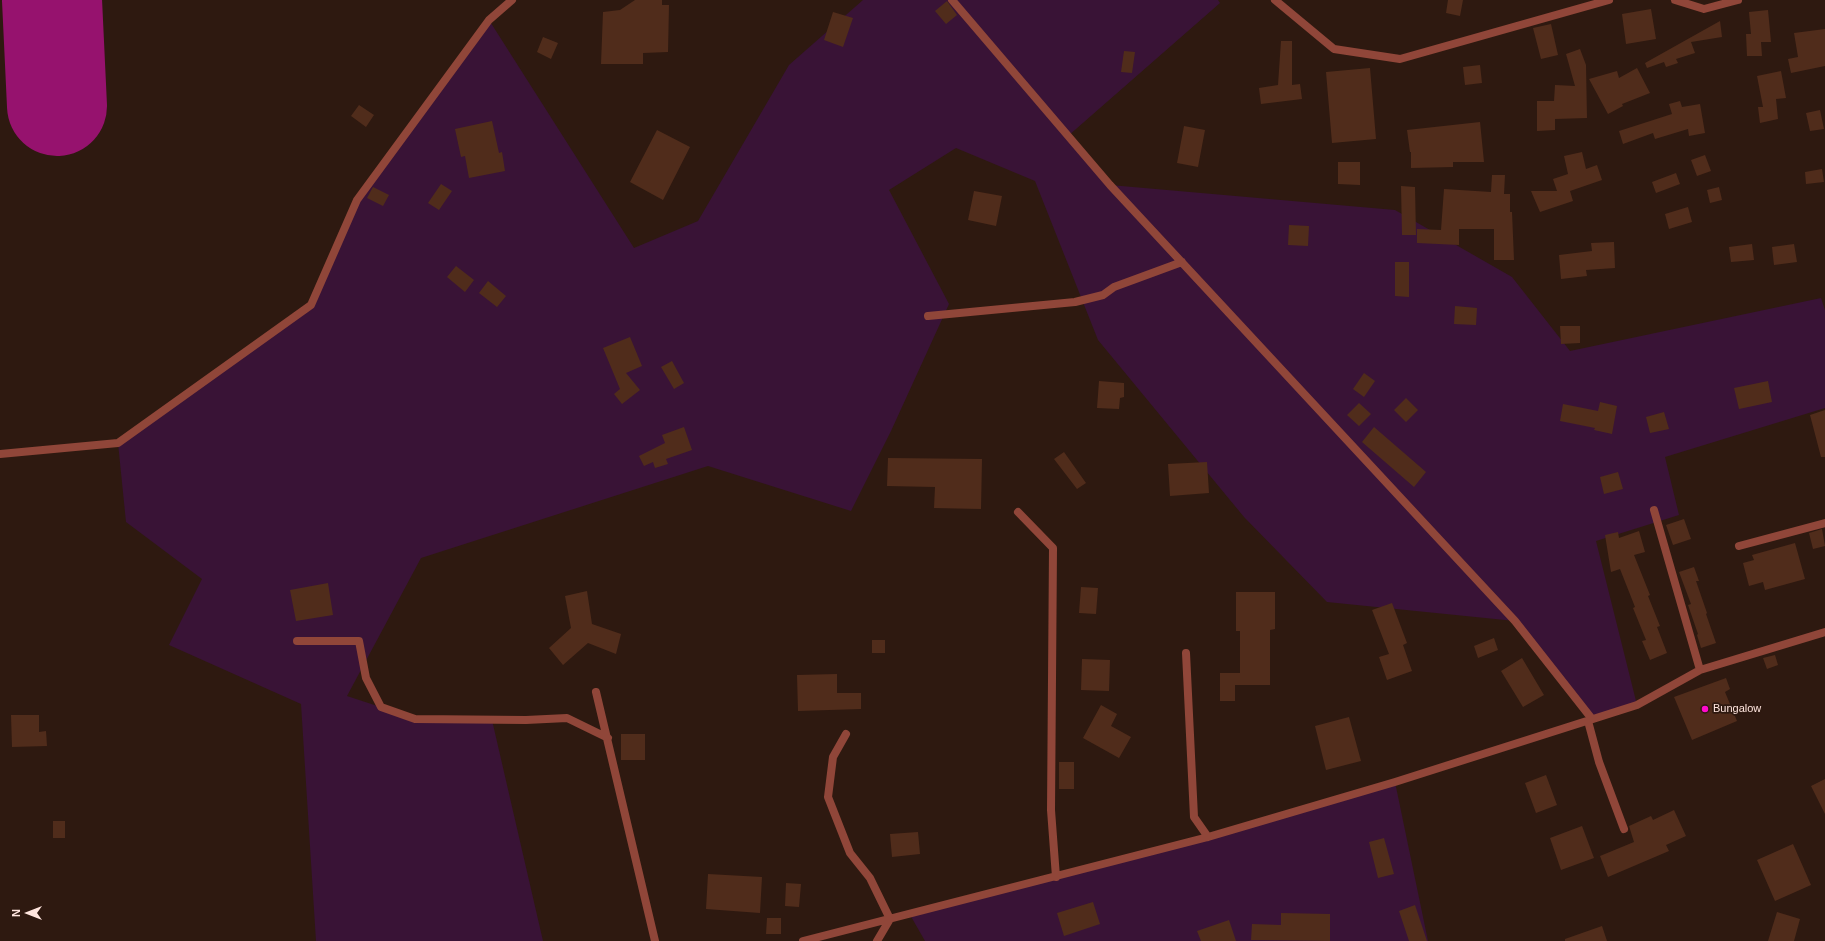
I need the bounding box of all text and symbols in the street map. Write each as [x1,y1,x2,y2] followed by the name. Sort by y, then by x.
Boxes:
[1713,702,1761,716] place label: Bungalow
[1700,704,1710,714] marker: Bungalow
[8,893,48,933] north arrow
[10,909,22,917] text: N

